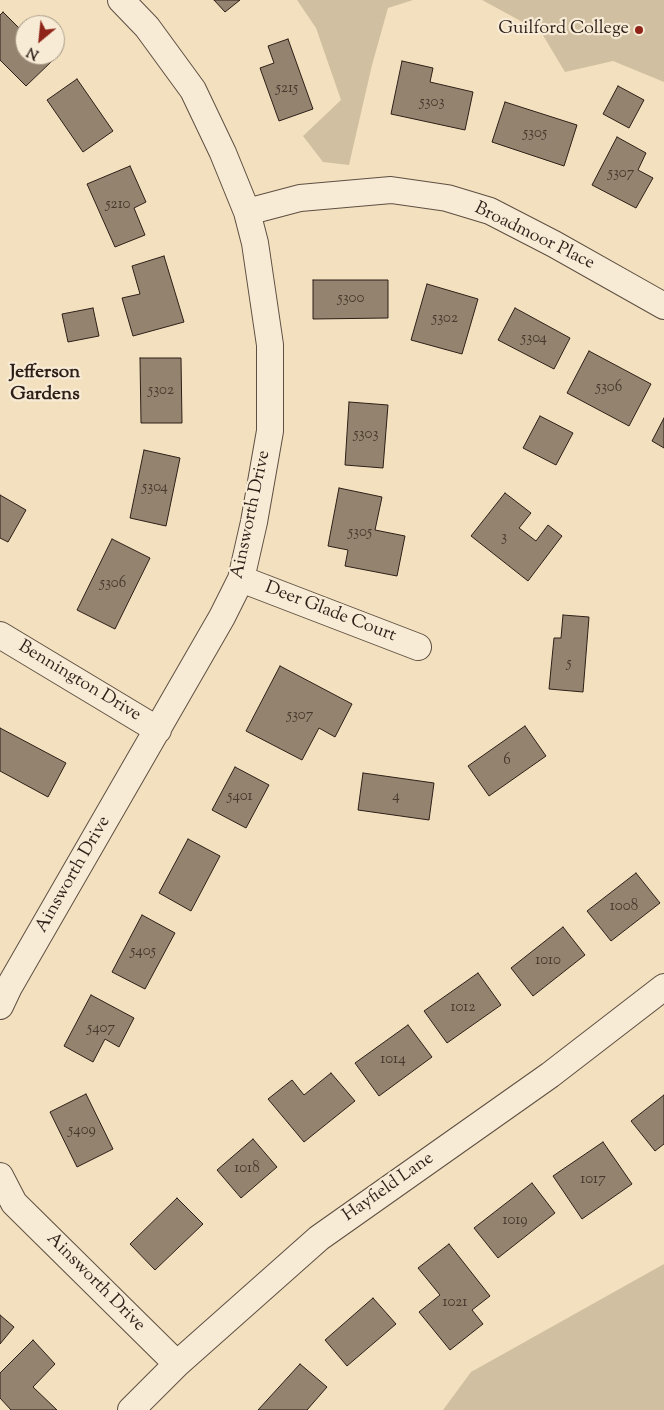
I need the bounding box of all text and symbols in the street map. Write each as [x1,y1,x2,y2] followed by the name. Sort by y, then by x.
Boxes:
[15,15,65,65] north arrow
[498,19,629,41] place label: Guilford College
[633,24,645,36] marker: Guilford College
[24,41,43,64] text: N
[276,80,298,98] house number: 5215
[419,94,445,112] house number: 5303
[523,125,547,143] house number: 5305
[608,165,634,183] house number: 5307
[105,196,131,214] house number: 5210
[470,199,598,275] street label: Broadmoor Place
[338,290,364,308] house number: 5300
[432,310,458,328] house number: 5302
[521,330,547,348] house number: 5304
[10,363,80,407] district label: Jefferson Gardens
[596,379,622,397] house number: 5306
[148,382,174,400] house number: 5302
[353,426,379,444] house number: 5303
[228,449,276,581] street label: Ainsworth Drive
[142,479,168,497] house number: 5304
[348,524,372,542] house number: 5305
[501,529,507,547] house number: 3
[100,575,126,593] house number: 5306
[261,578,399,648] street label: Deer Glade Court
[14,637,144,727] street label: Bennington Drive
[566,655,572,673] house number: 5
[287,707,313,725] house number: 5307
[503,752,511,770] house number: 6
[227,788,253,806] house number: 5401
[392,788,400,806] house number: 4
[32,813,116,937] street label: Ainsworth Drive
[610,898,638,916] house number: 1008
[130,943,156,961] house number: 5405
[535,952,561,970] house number: 1010
[451,999,475,1017] house number: 1012
[87,1020,115,1038] house number: 5407
[380,1051,406,1069] house number: 1014
[68,1122,96,1140] house number: 5409
[339,1149,439,1227] street label: Hayfield Lane
[234,1160,260,1178] house number: 1018
[580,1171,606,1189] house number: 1017
[503,1212,527,1230] house number: 1019
[41,1229,149,1337] street label: Ainsworth Drive
[443,1294,467,1312] house number: 1021

